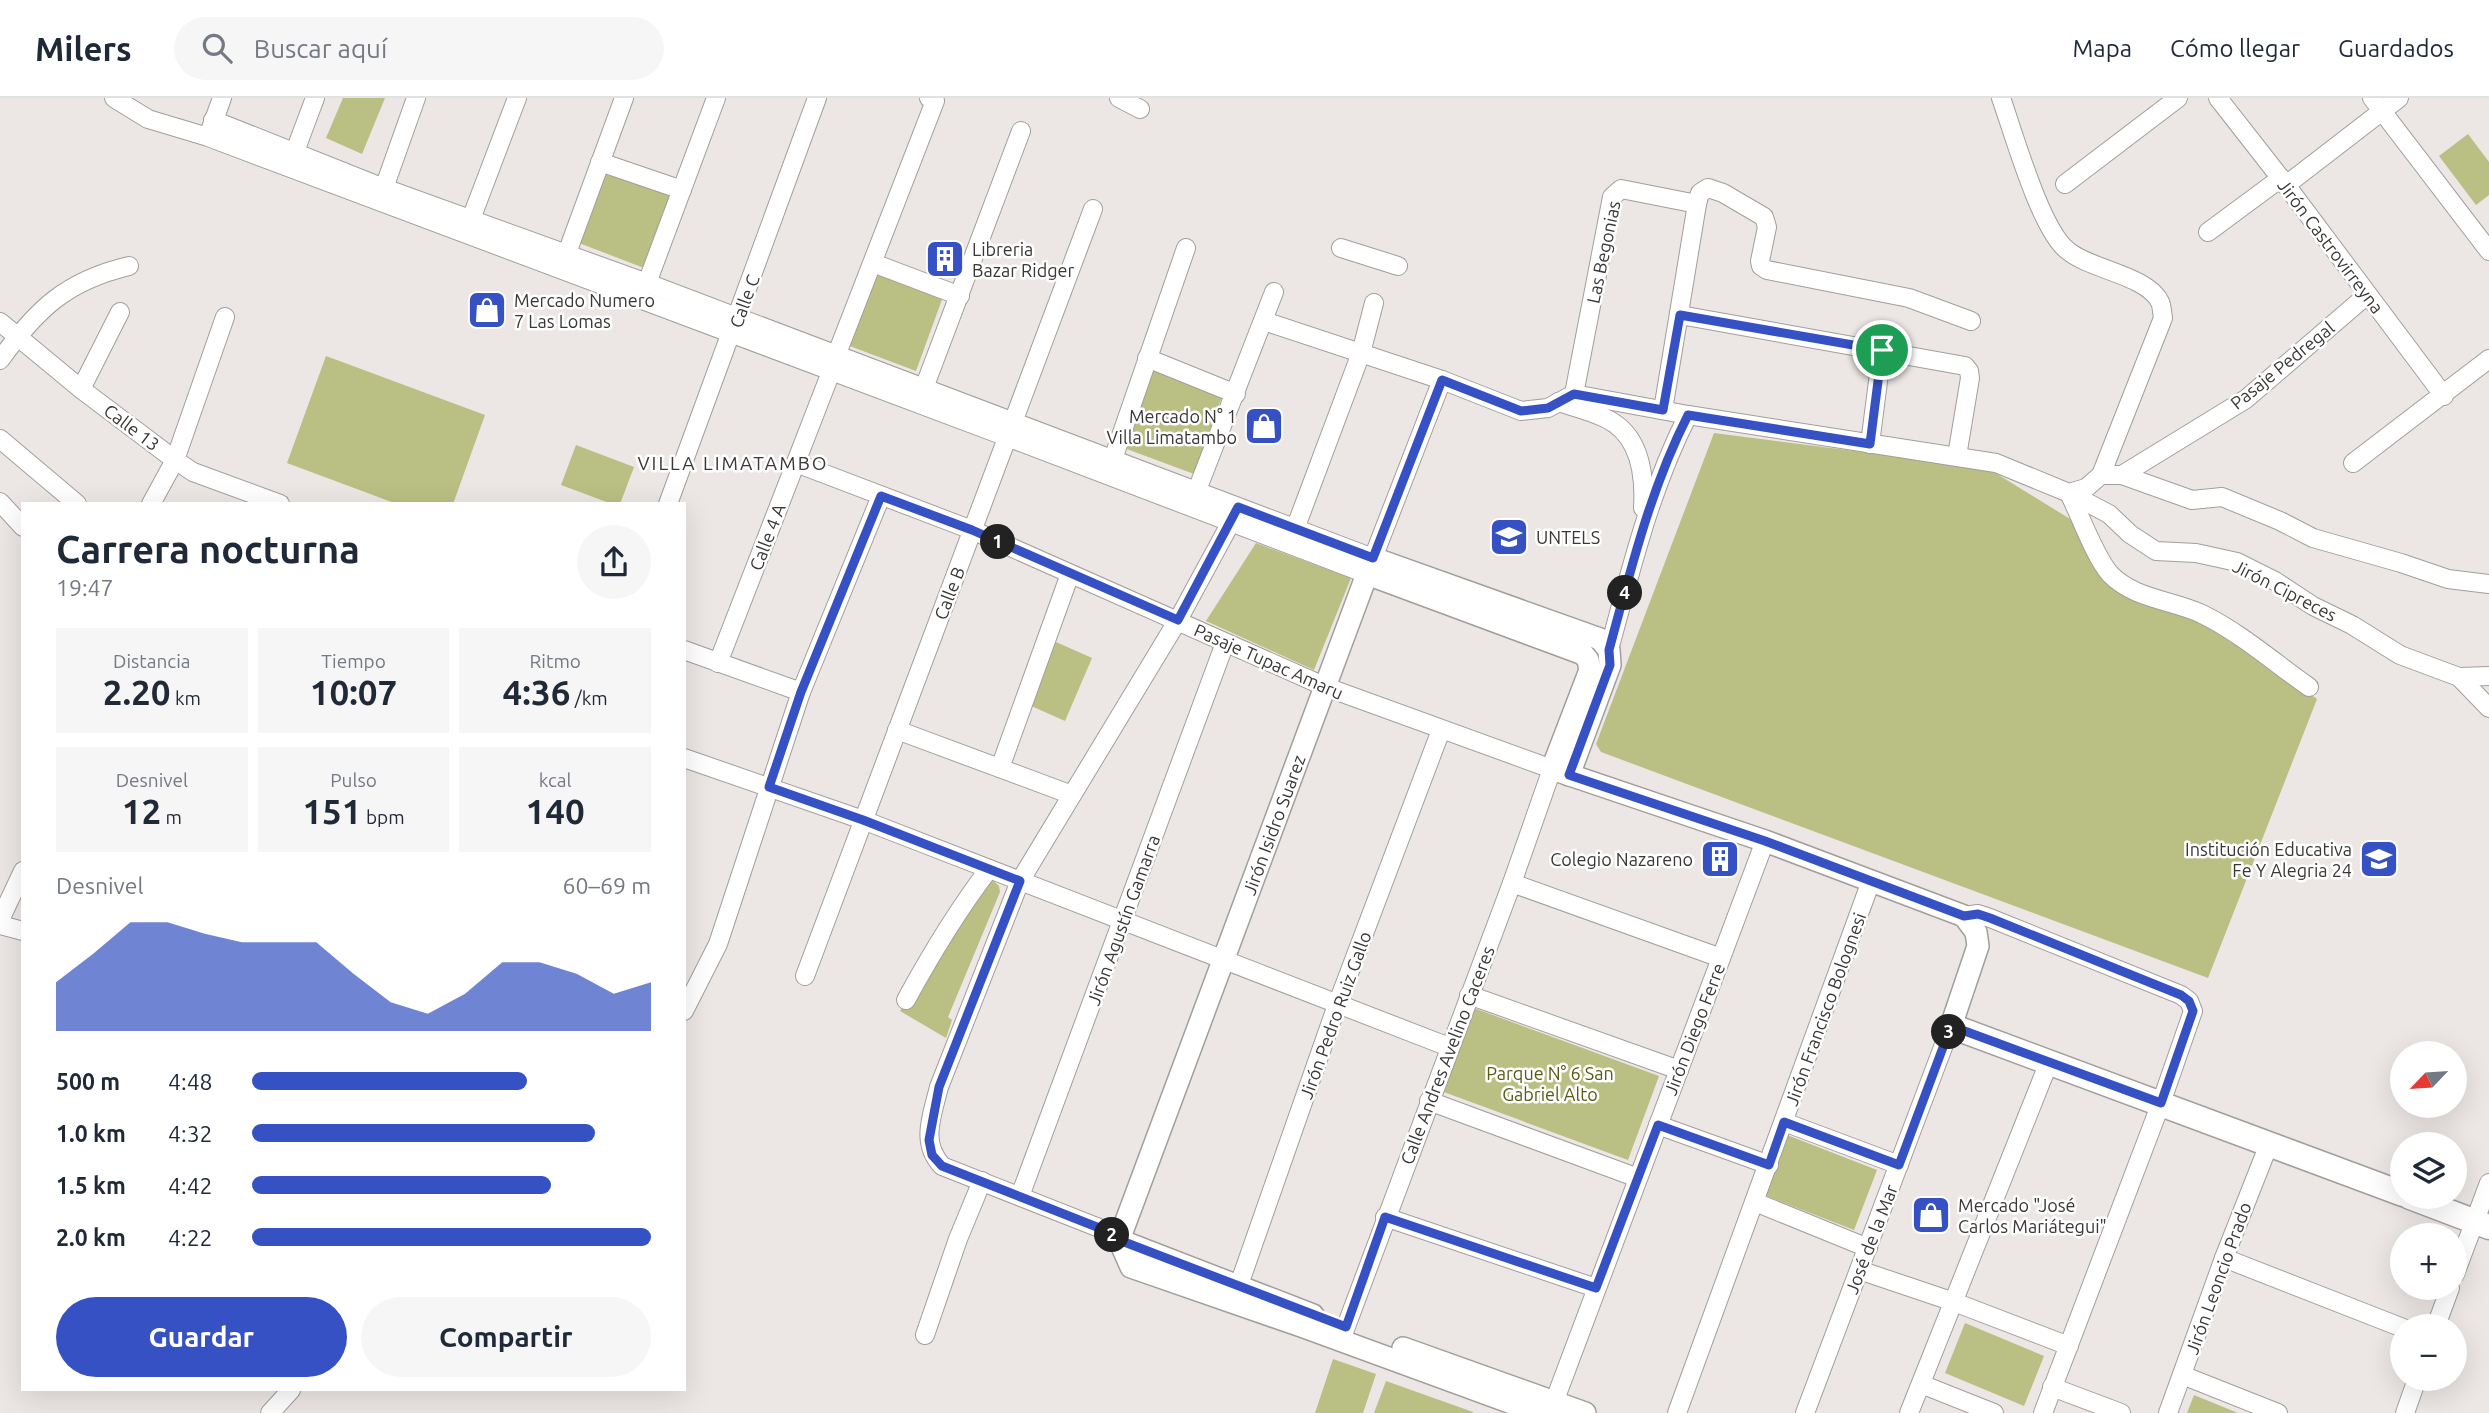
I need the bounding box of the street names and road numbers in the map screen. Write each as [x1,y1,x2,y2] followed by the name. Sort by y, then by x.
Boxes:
[2274,175,2388,317] street label: Jirón Castrovirreyna
[1582,199,1624,305] street label: Las Begonias
[725,272,763,330] street label: Calle C
[2226,317,2338,413] street label: Pasaje Pedregal
[100,400,164,454] street label: Calle 13
[745,501,789,573] street label: Calle 4 A
[2230,555,2340,625] street label: Jirón Cipreces
[930,564,968,622] street label: Calle B
[1191,619,1347,703] street label: Pasaje Tupac Amaru
[1238,752,1309,898] street label: Jirón Isidro Suarez
[1083,832,1163,1008] street label: Jirón Agustín Gamarra
[1781,910,1869,1108] street label: Jirón Francisco Bolognesi
[1295,929,1375,1101] street label: Jirón Pedro Ruiz Gallo
[1396,943,1498,1167] street label: Calle Andres Avelino Caceres
[1660,960,1728,1098] street label: Jirón Diego Ferre
[1841,1181,1901,1297] street label: José de la Mar
[2181,1199,2255,1357] street label: Jirón Leoncio Prado

